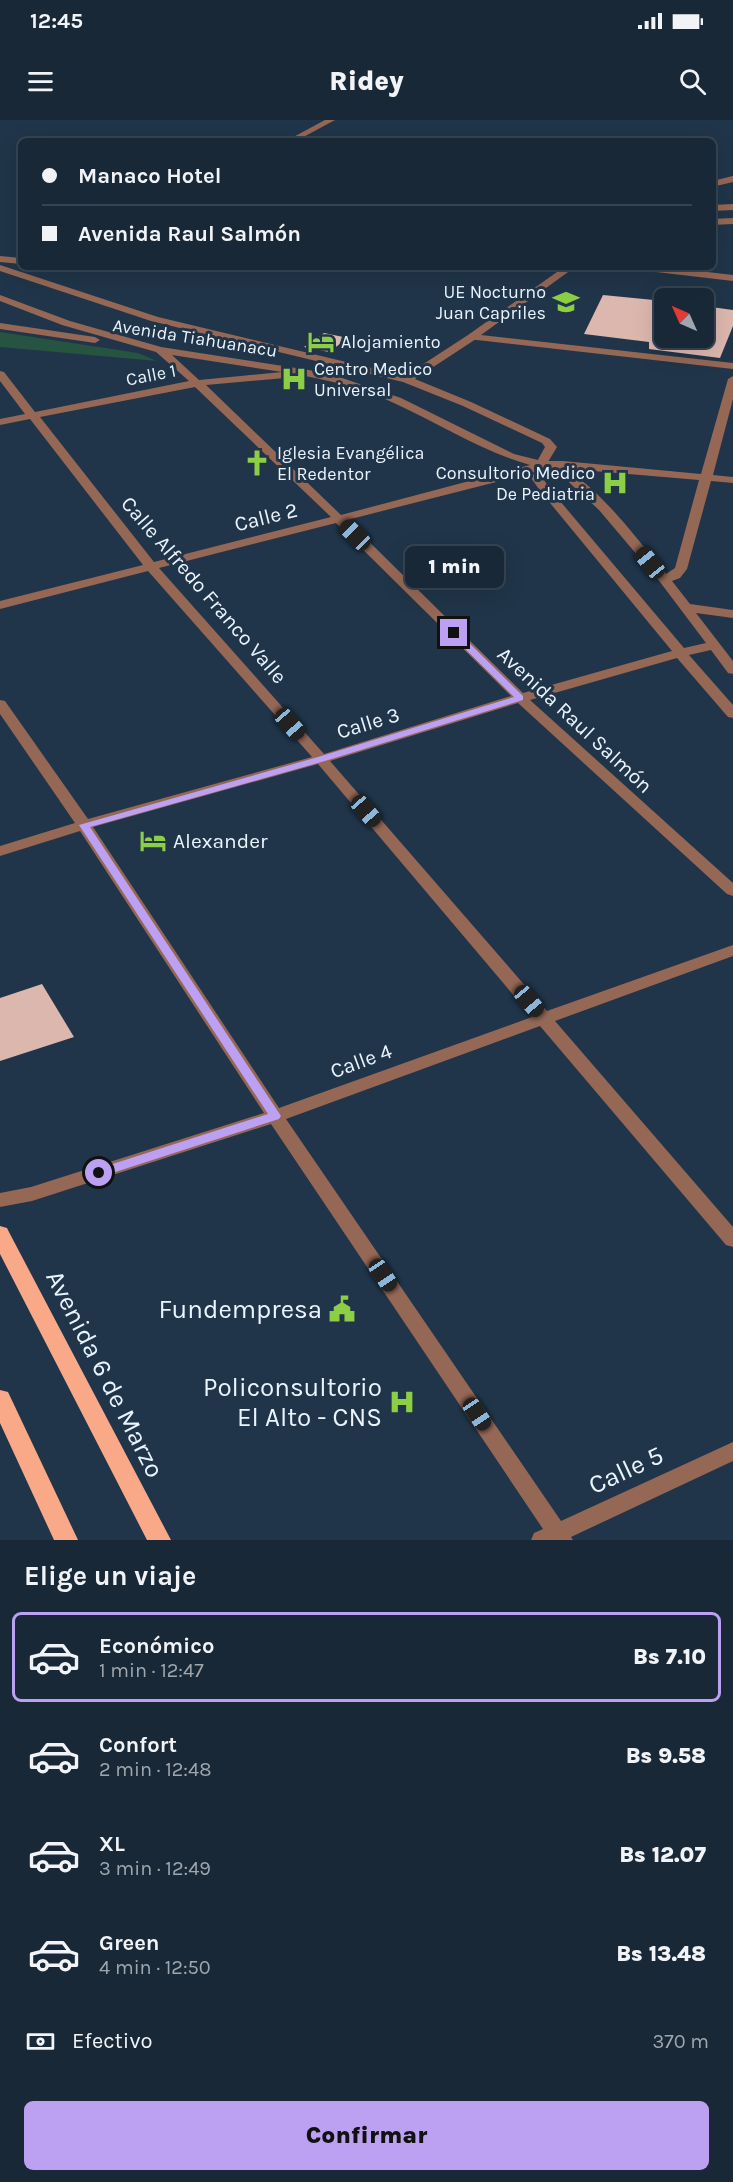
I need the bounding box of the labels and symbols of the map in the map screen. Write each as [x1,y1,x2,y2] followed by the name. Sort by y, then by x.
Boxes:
[436,281,546,324] place label: UE Nocturno Juan Capriles
[551,287,581,317] school or university icon: UE Nocturno Juan Capriles
[654,288,714,348] north arrow
[111,314,279,362] street label: Avenida Tiahuanacu
[306,327,336,357] hotel icon: Alojamiento
[341,331,441,353] place label: Alojamiento
[314,358,432,401] place label: Centro Medico Universal
[124,359,178,391] street label: Calle 1
[279,364,309,394] hospital icon: Centro Medico Universal
[277,442,424,485] place label: Iglesia Evangélica El Redentor
[242,448,272,478] church icon: Iglesia Evangélica El Redentor
[436,462,595,505] place label: Consultorio Medico De Pediatria
[600,468,630,498] hospital icon: Consultorio Medico De Pediatria
[116,492,292,688] street label: Calle Alfredo Franco Valle
[232,498,300,536] street label: Calle 2
[336,516,374,554] car
[632,543,668,583] car
[404,546,504,588] callout: 1 min
[440,619,467,646] route end
[493,642,657,798] street label: Avenida Raul Salmón
[334,702,402,744] street label: Calle 3
[271,705,309,743] car
[347,792,385,830] car
[138,826,168,856] hotel icon: Alexander
[173,829,268,853] place label: Alexander
[511,981,547,1021] car
[327,1039,395,1083] street label: Calle 4
[85,1159,112,1186] route start
[365,1255,401,1295] car
[39,1265,171,1483] street label: Avenida 6 de Marzo
[159,1294,322,1325] place label: Fundempresa
[327,1294,357,1324] public building icon: Fundempresa
[203,1372,382,1433] place label: Policonsultorio El Alto - CNS
[387,1387,417,1417] hospital icon: Policonsultorio El Alto - CNS
[459,1394,495,1434] car
[584,1439,668,1501] street label: Calle 5

